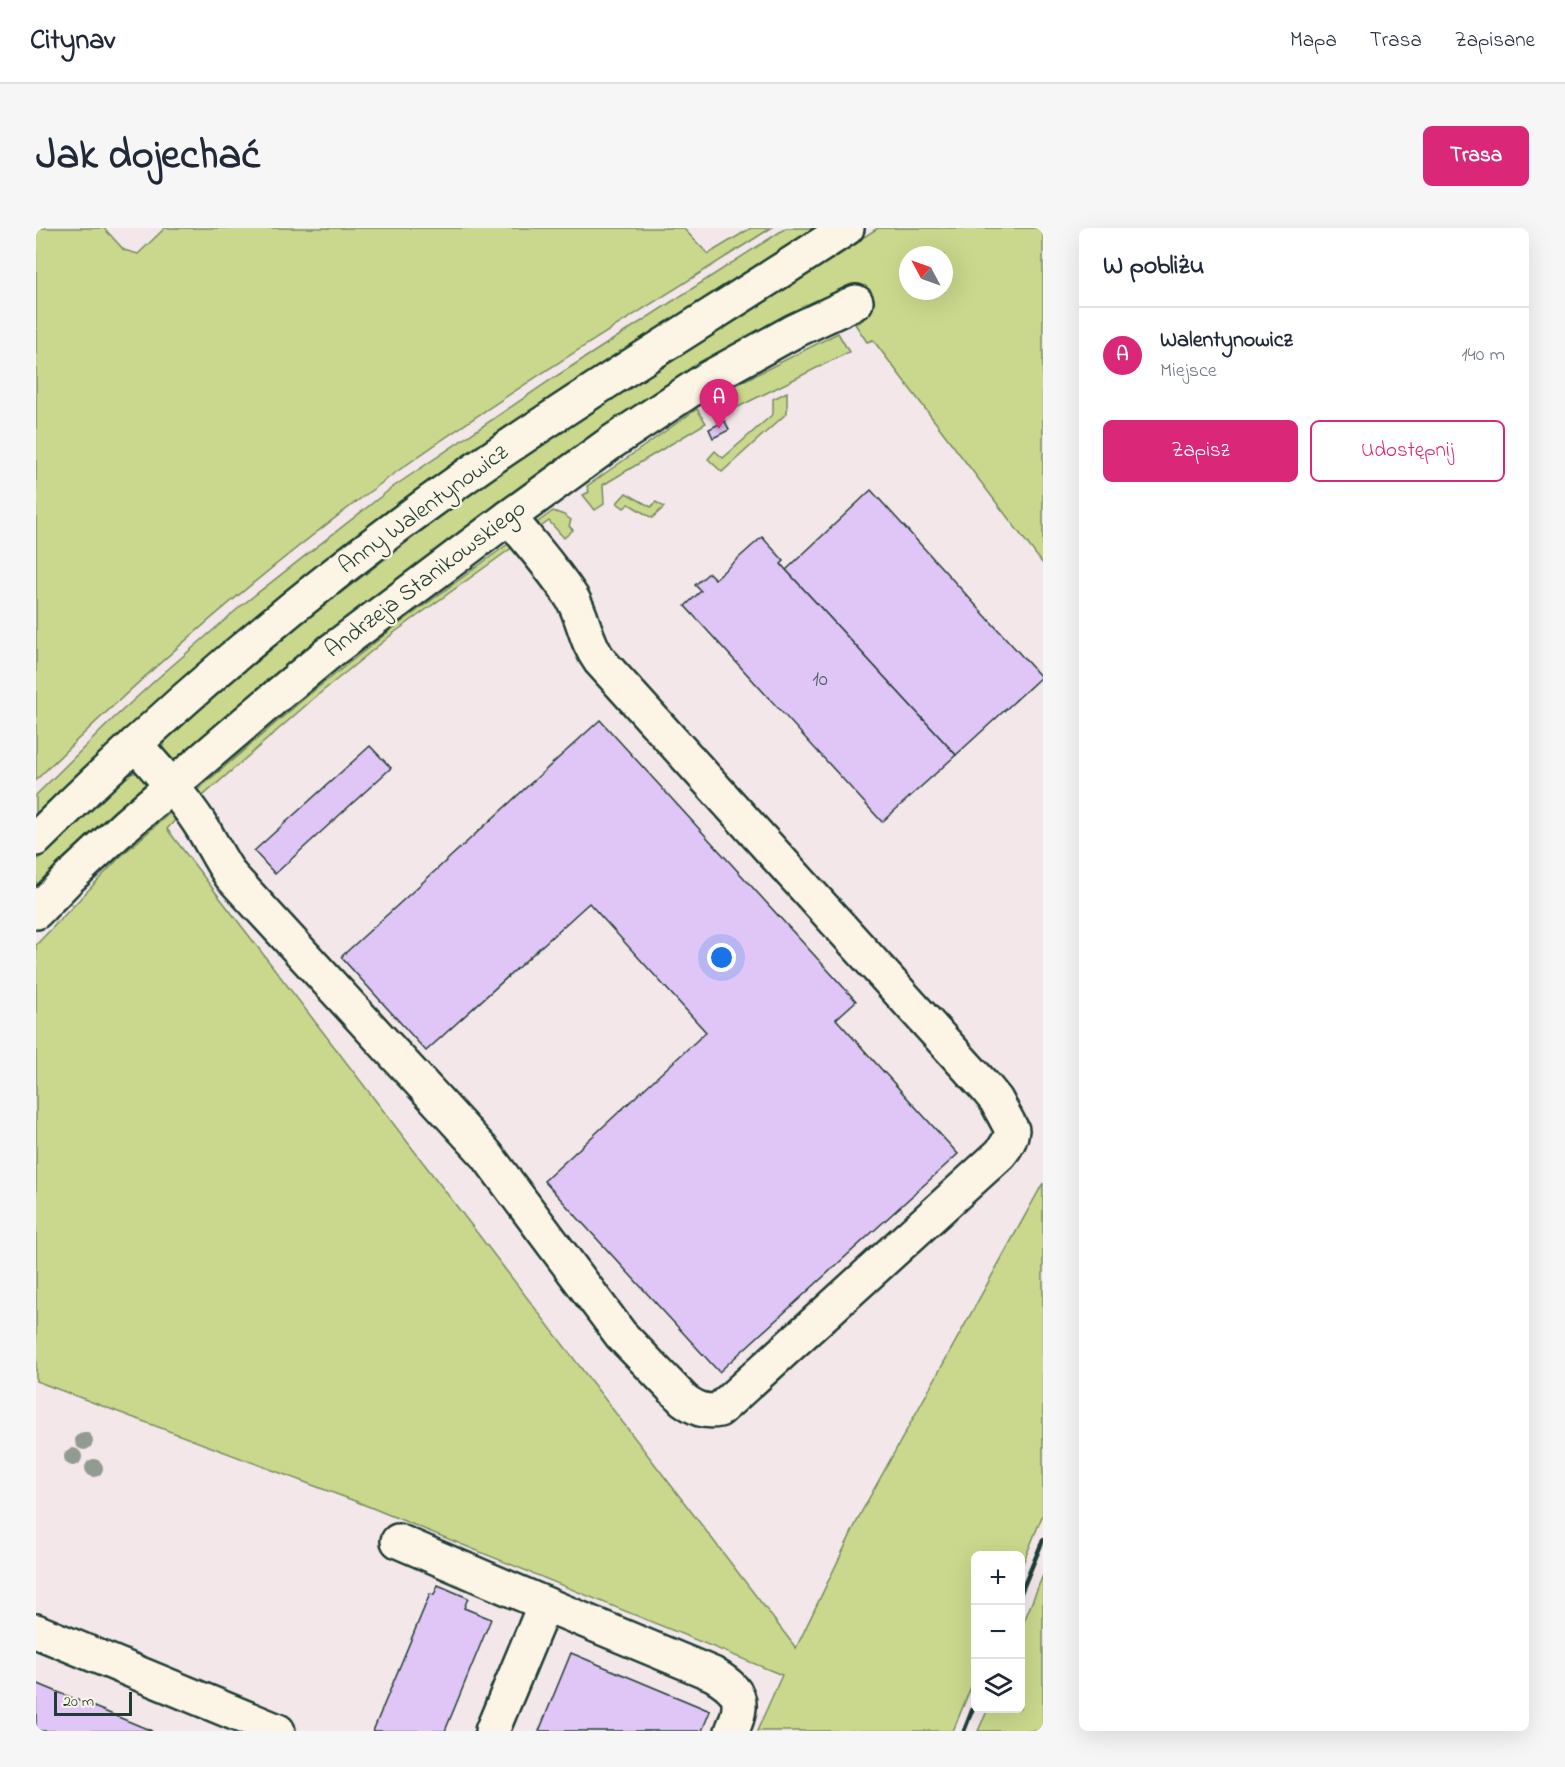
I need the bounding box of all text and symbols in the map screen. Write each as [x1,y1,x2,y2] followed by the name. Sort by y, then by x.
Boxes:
[30,21,115,62] text: Citynav
[1290,26,1337,56] text: Mapa
[1370,26,1422,56] text: Trasa
[1455,26,1535,56] text: Zapisane
[36,126,260,187] text: Jak dojechać
[1423,126,1529,186] button: Trasa
[899,246,953,300] north arrow
[1103,248,1204,286] text: W pobliżu
[1160,325,1293,357] text: Walentynowicz
[1116,341,1129,370] text: A
[1461,341,1505,370] text: 140 m
[1160,357,1217,386] text: Miejsce
[700,380,738,429] pin: A
[1103,420,1298,482] button: Zapisz
[1310,420,1505,482] button: Udostępnij
[332,436,518,584] street label: Anny Walentynowicz
[318,492,534,668] street label: Andrzeja Stanikowskiego
[812,665,828,695] house number: 10
[707,943,736,972] your location
[971,1551,1025,1713] map controls
[971,1551,1025,1605] button: +
[971,1605,1025,1659] button: −
[971,1659,1025,1713] button: layers
[54,1689,132,1716] scale bar
[63,1690,94,1714] text: 20 m

